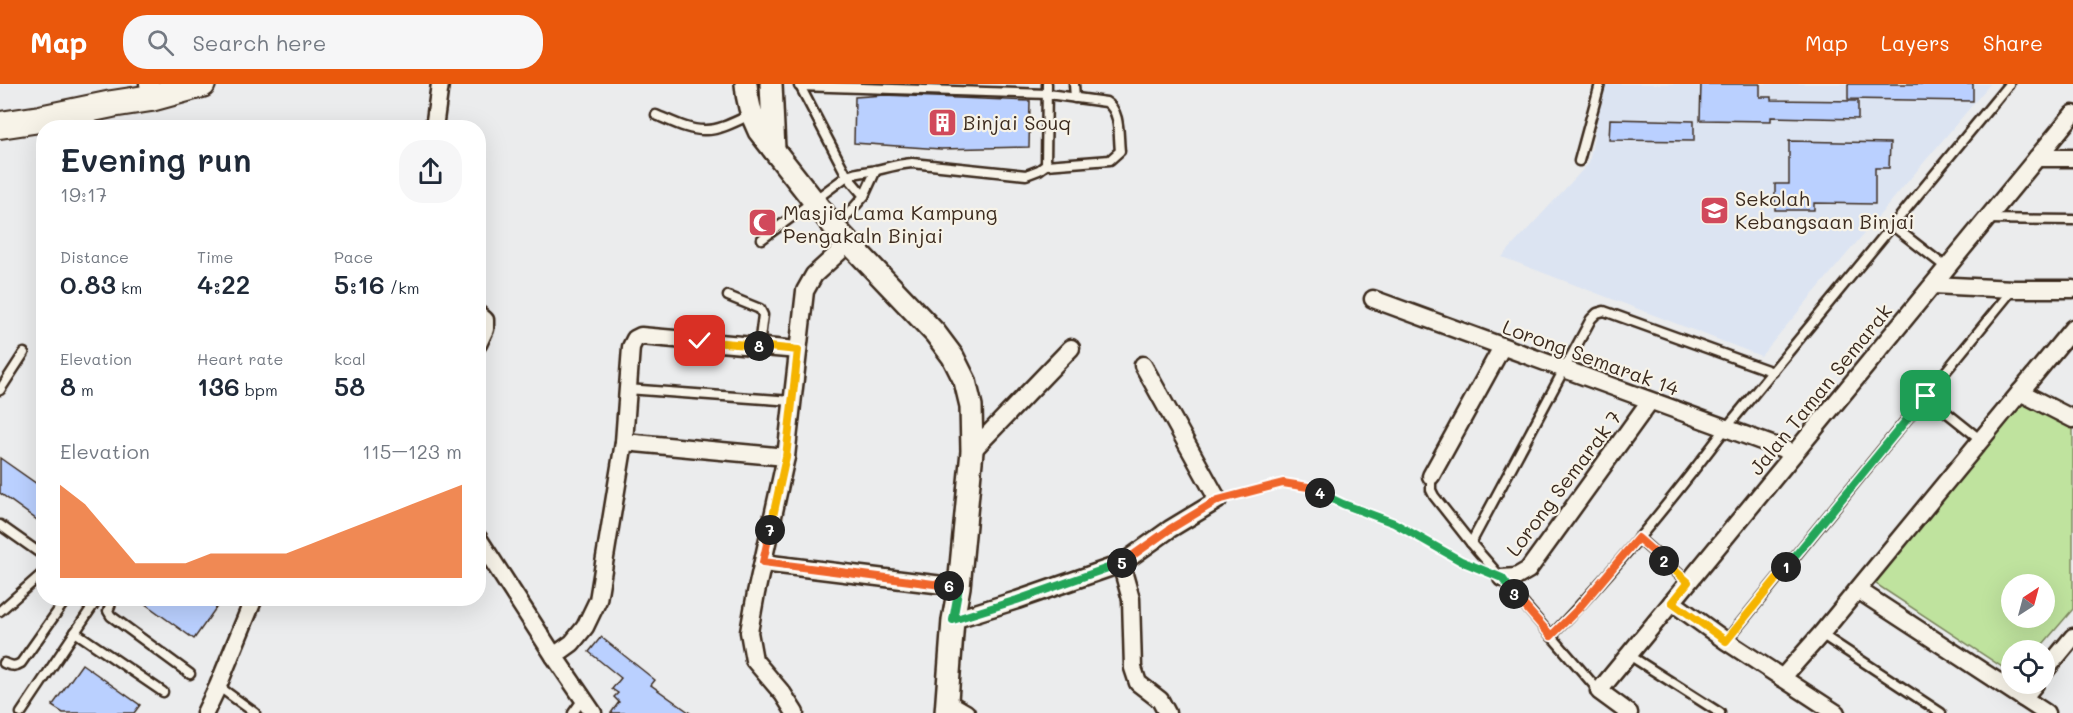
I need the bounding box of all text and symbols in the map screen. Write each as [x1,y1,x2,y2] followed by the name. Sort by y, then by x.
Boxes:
[123,15,543,69] search box
[30,24,87,60] text: Map
[144,26,177,59] icon: search
[192,28,326,57] text: Search here
[1805,29,1848,56] text: Map
[1881,29,1950,56] text: Layers
[1983,29,2043,56] text: Share
[926,106,958,138] building icon: Binjai Souq
[963,109,1071,135] place label: Binjai Souq
[60,137,252,180] text: Evening run
[399,140,462,203] button: share
[60,181,107,207] text: 19:17
[1735,185,1914,234] place label: Sekolah Kebangsaan Binjai
[1698,194,1730,226] school or university icon: Sekolah Kebangsaan Binjai
[783,199,997,248] place label: Masjid Lama Kampung Pengakaln Binjai
[746,207,778,239] mosque icon: Masjid Lama Kampung Pengakaln Binjai
[60,246,129,267] text: Distance
[197,246,233,267] text: Time
[334,246,373,267] text: Pace
[60,267,116,301] text: 0.83
[197,267,250,301] text: 4:22
[334,267,385,301] text: 5:16
[116,277,142,298] text: km
[385,277,419,298] text: /km
[1743,298,1897,480] street label: Jalan Taman Semarak
[1499,313,1683,401] street label: Lorong Semarak 14
[674,315,725,366] pin
[683,324,716,357] icon: check
[744,331,774,361] pin: 8
[754,335,764,356] text: 8
[60,348,132,369] text: Elevation
[197,348,283,369] text: Heart rate
[334,348,366,369] text: kcal
[60,369,76,403] text: 8
[197,369,240,403] text: 136
[334,369,365,403] text: 58
[1900,370,1951,421] pin
[76,379,94,400] text: m
[240,379,278,400] text: bpm
[1909,379,1942,412] icon: arrive
[1500,405,1626,561] street label: Lorong Semarak 7
[60,438,150,464] text: Elevation
[362,438,462,464] text: 115–123 m
[1305,478,1335,508] pin: 4
[1315,482,1325,503] text: 4
[755,515,785,545] pin: 7
[766,519,774,540] text: 7
[1649,546,1679,576] pin: 2
[1107,548,1137,578] pin: 5
[1660,550,1668,571] text: 2
[1117,552,1127,573] text: 5
[1771,552,1801,582] pin: 1
[1782,556,1790,577] text: 1
[934,571,964,601] pin: 6
[2001,574,2055,628] north arrow
[2001,574,2055,694] map controls
[944,575,954,596] text: 6
[1499,579,1529,609] pin: 3
[1509,583,1519,604] text: 3
[2001,640,2055,694] button: locate

